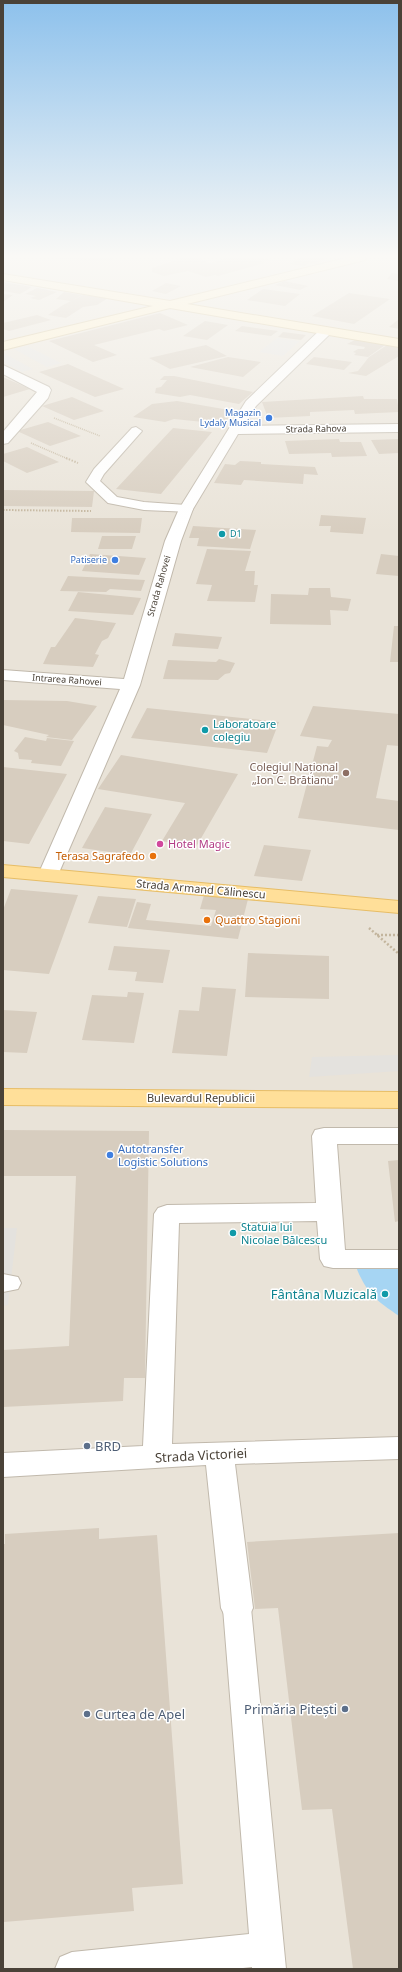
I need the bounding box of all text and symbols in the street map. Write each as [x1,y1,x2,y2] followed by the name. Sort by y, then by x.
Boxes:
[200,406,261,429] place label: Magazin Lydaly Musical
[264,413,274,423] marker: Magazin Lydaly Musical
[285,421,346,436] street label: Strada Rahova
[230,527,242,540] place label: D1
[217,529,227,539] marker: D1
[70,553,107,566] place label: Patiserie
[144,554,173,618] street label: Strada Rahovei
[110,555,120,565] marker: Patiserie
[32,671,102,688] street label: Intrarea Rahovei
[213,716,276,744] place label: Laboratoare colegiu
[200,725,210,735] marker: Laboratoare colegiu
[249,759,338,787] place label: Colegiul Național „Ion C. Brătianu"
[341,768,351,778] marker: Colegiul Național „Ion C. Brătianu"
[168,836,230,851] place label: Hotel Magic
[155,839,165,849] marker: Hotel Magic
[56,848,145,863] place label: Terasa Sagrafedo
[148,851,158,861] marker: Terasa Sagrafedo
[136,875,266,902] street label: Strada Armand Călinescu
[215,912,300,927] place label: Quattro Stagioni
[202,915,212,925] marker: Quattro Stagioni
[147,1090,255,1105] street label: Bulevardul Republicii
[118,1141,208,1169] place label: Autotransfer Logistic Solutions
[105,1150,115,1160] marker: Autotransfer Logistic Solutions
[241,1219,327,1247] place label: Statuia lui Nicolae Bălcescu
[228,1228,238,1238] marker: Statuia lui Nicolae Bălcescu
[271,1285,377,1303] place label: Fântâna Muzicală
[380,1289,390,1299] marker: Fântâna Muzicală
[95,1437,121,1455] place label: BRD
[82,1441,92,1451] marker: BRD
[154,1444,248,1466] street label: Strada Victoriei
[244,1700,337,1718] place label: Primăria Pitești
[340,1704,350,1714] marker: Primăria Pitești
[95,1705,185,1723] place label: Curtea de Apel
[82,1709,92,1719] marker: Curtea de Apel

